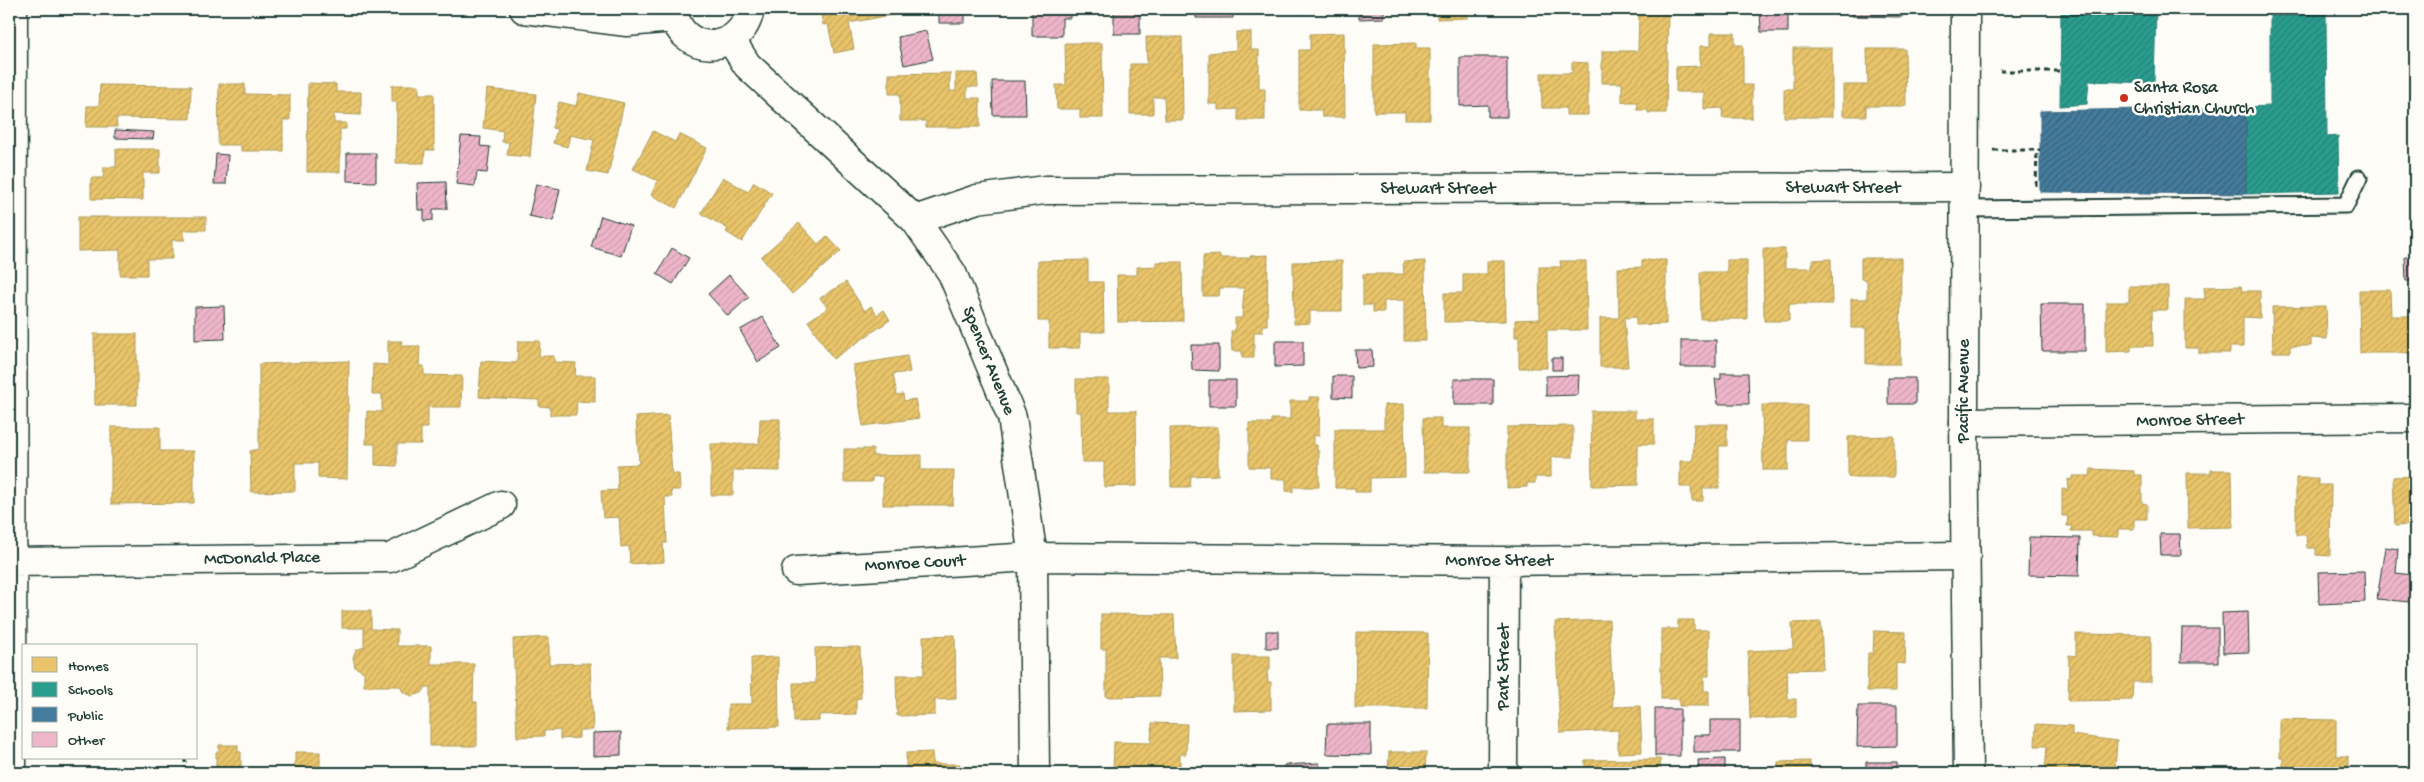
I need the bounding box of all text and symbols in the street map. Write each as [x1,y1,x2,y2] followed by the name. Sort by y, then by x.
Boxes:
[2134,78,2255,120] place label: Santa Rosa Christian Church
[2118,92,2130,104] marker: Santa Rosa Christian Church
[1786,178,1902,199] street label: Stewart Street
[1381,179,1497,200] street label: Stewart Street
[957,304,1020,419] street label: Spencer Avenue
[1954,338,1975,444] street label: Pacific Avenue
[2136,410,2246,432] street label: Monroe Street
[204,547,321,571] street label: McDonald Place
[864,551,968,577] street label: Monroe Court
[1445,551,1554,572] street label: Monroe Street
[1494,622,1515,711] street label: Park Street
[22,644,198,760] legend
[68,658,109,676] text: Homes
[68,682,113,700] text: Schools
[67,708,104,726] text: Public
[68,732,106,750] text: Other

